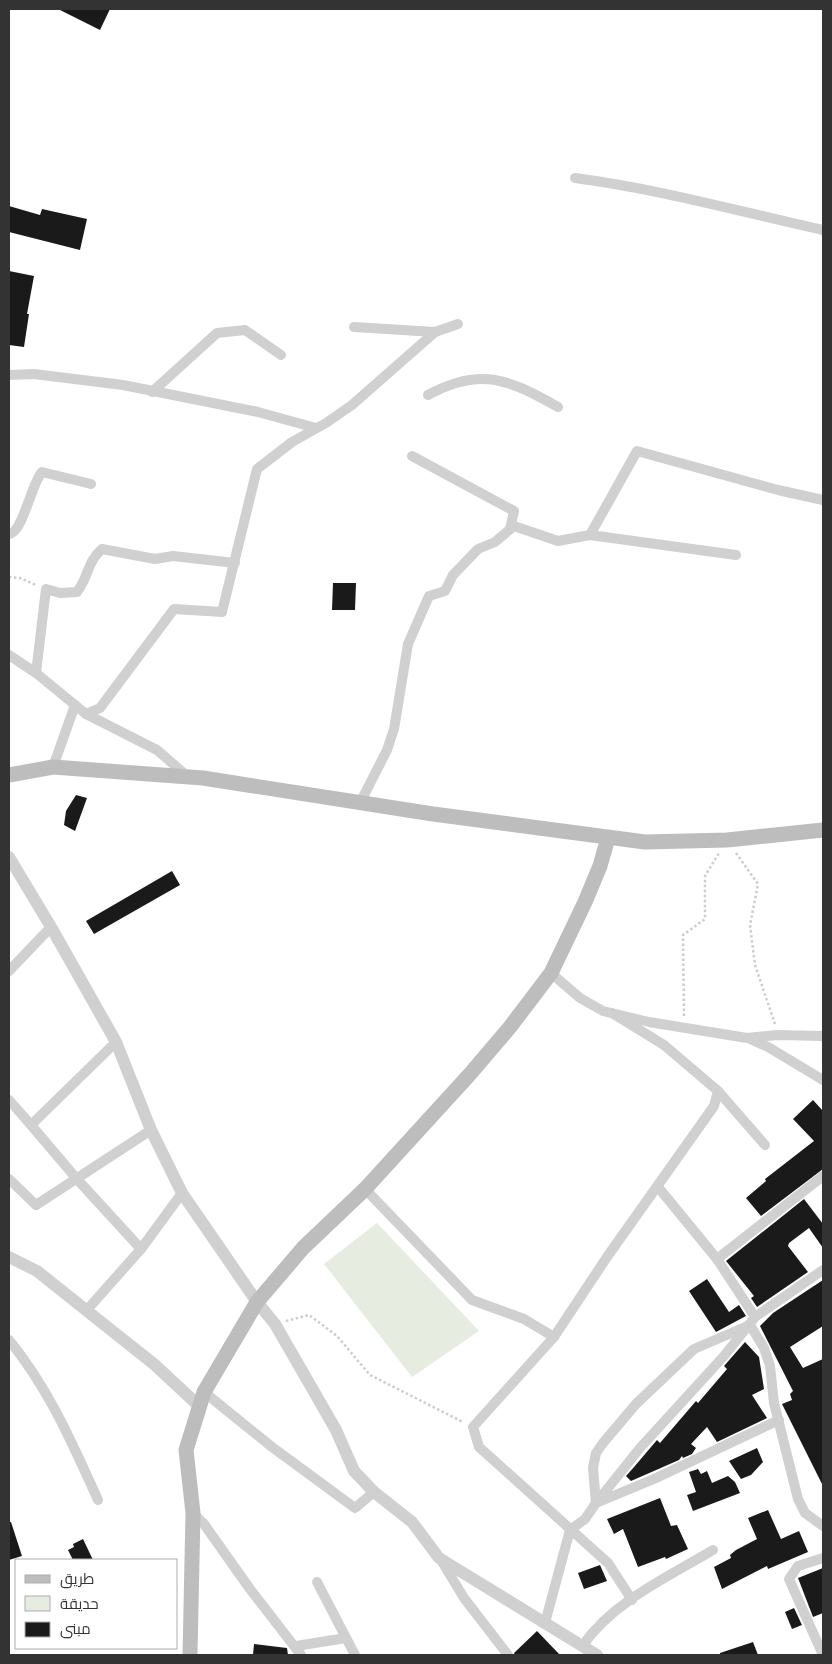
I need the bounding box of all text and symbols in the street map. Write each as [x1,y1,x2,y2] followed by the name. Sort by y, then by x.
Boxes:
[15,1559,178,1649] legend
[60,1569,94,1590] text: طريق
[60,1594,99,1615] text: حديقة
[60,1619,91,1640] text: مبنى

